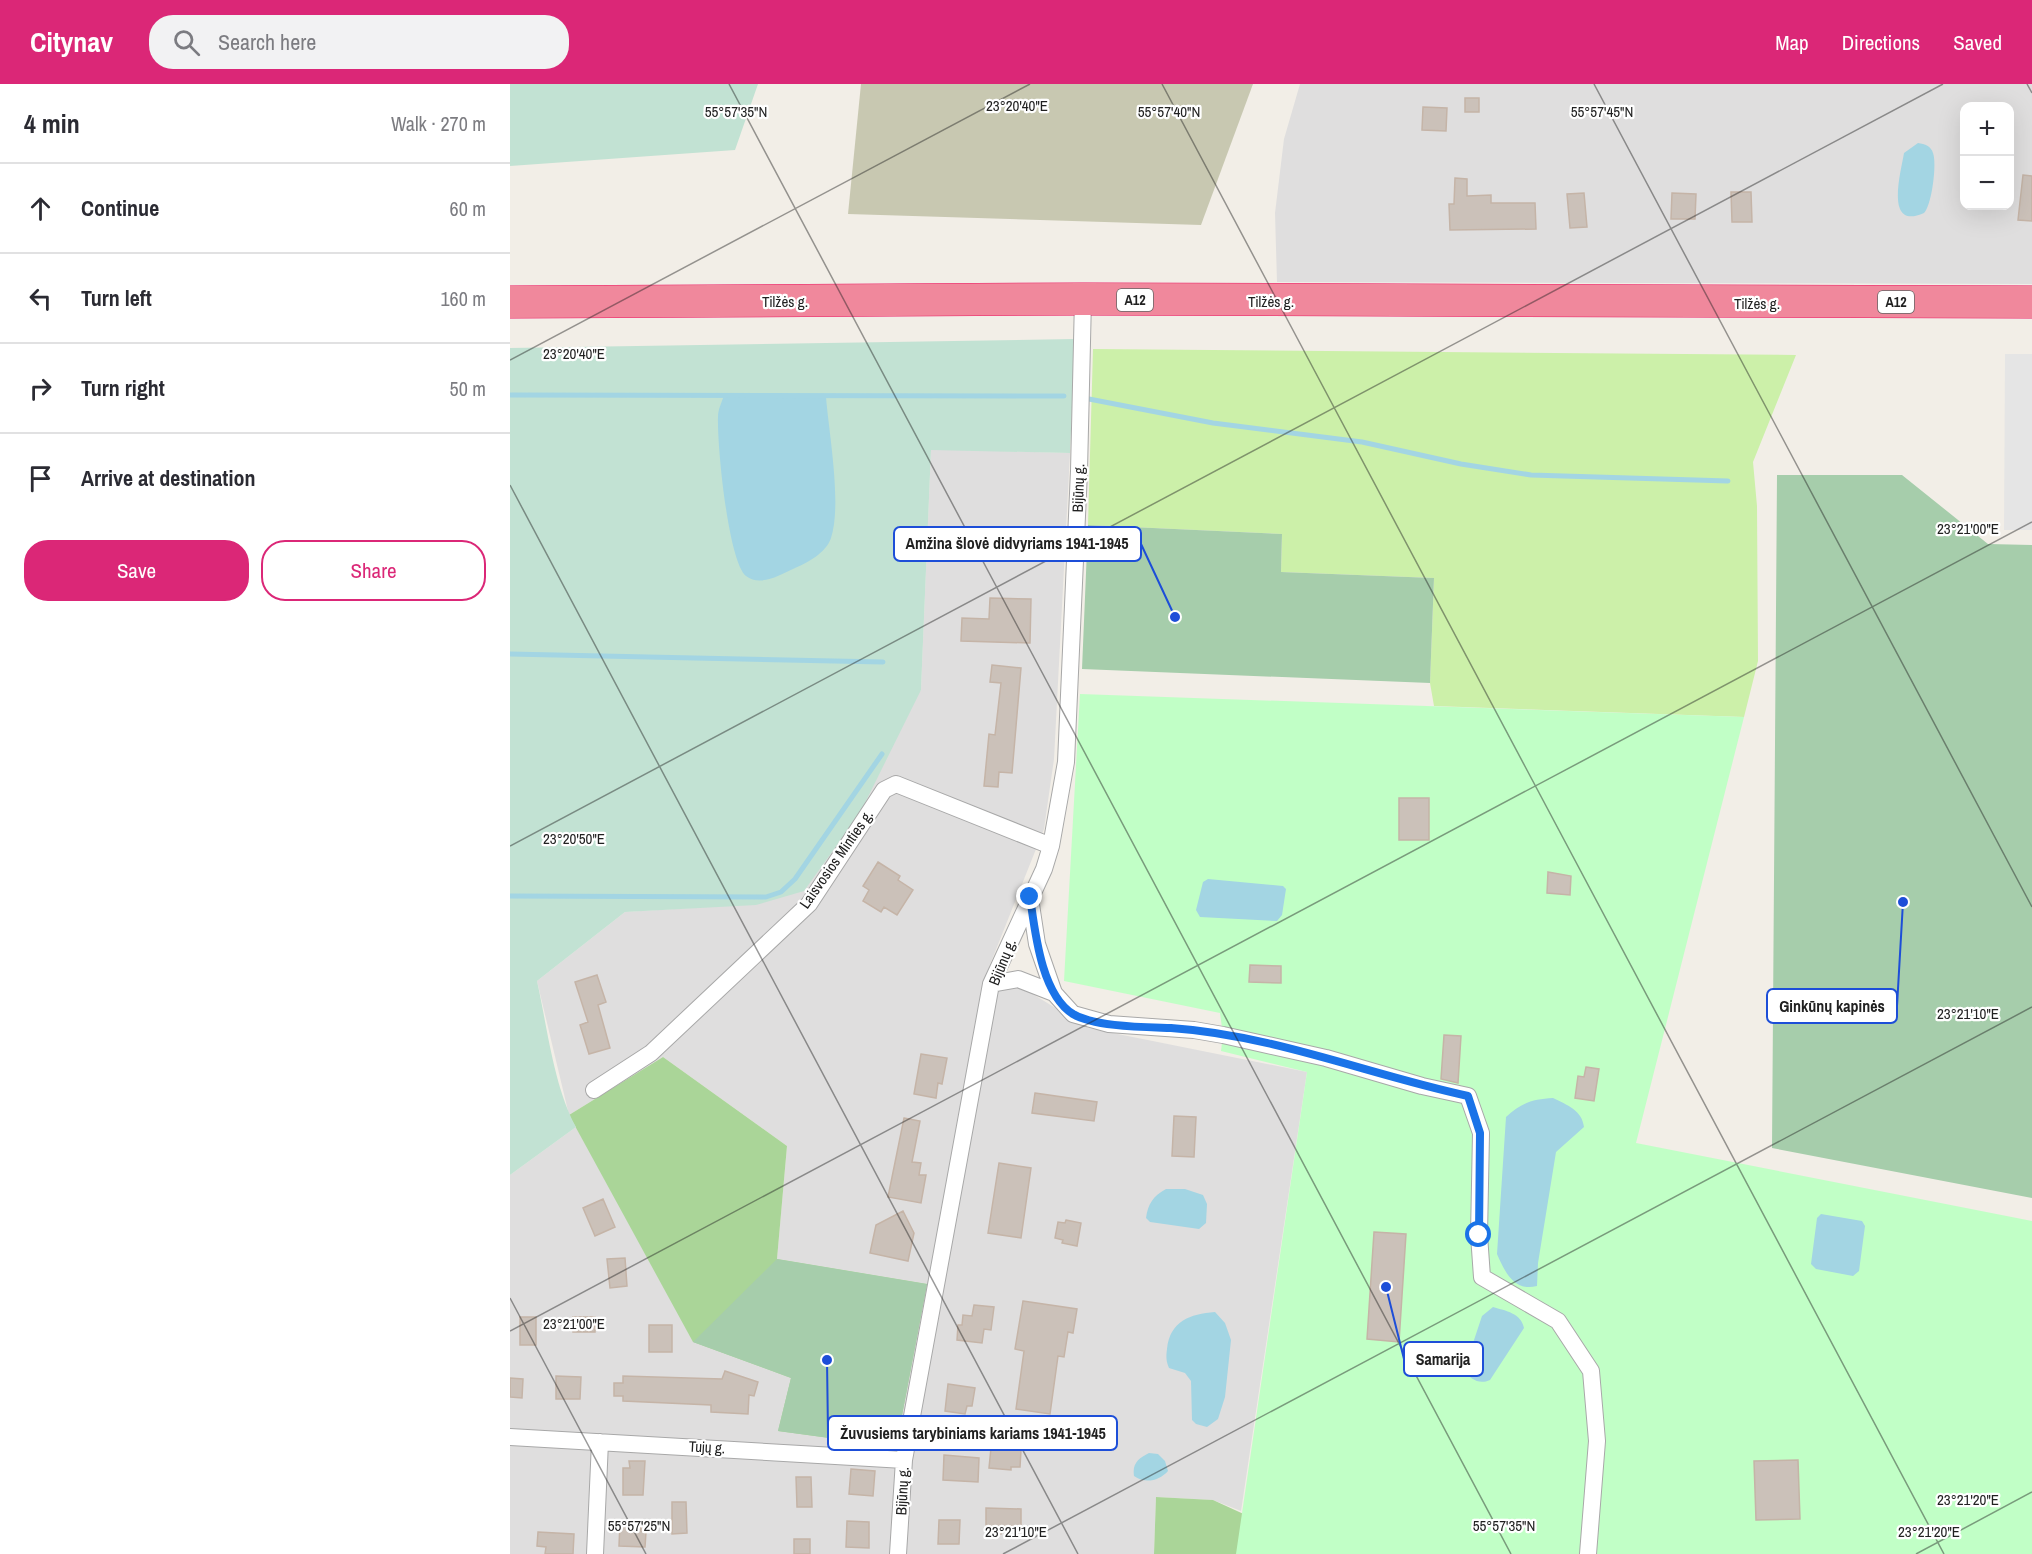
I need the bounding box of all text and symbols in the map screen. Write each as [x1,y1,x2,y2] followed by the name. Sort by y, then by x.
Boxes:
[149,15,569,69] search box
[30,23,113,61] text: Citynav
[170,26,203,59] icon: search
[218,27,316,57] text: Search here
[1775,28,1809,57] text: Map
[1842,28,1920,57] text: Directions
[1953,28,2002,57] text: Saved
[986,95,1048,116] text: 23°20'40"E
[705,101,767,122] text: 55°57'35"N
[1138,101,1200,122] text: 55°57'40"N
[1571,101,1633,122] text: 55°57'45"N
[1960,102,2014,210] map controls
[1960,102,2014,156] button: +
[24,106,80,141] text: 4 min
[391,110,486,137] text: Walk · 270 m
[1960,156,2014,210] button: −
[24,192,57,225] icon: ahead
[81,193,159,223] text: Continue
[450,195,486,222] text: 60 m
[24,282,57,315] icon: left
[81,283,152,313] text: Turn left
[440,285,486,312] text: 160 m
[1117,289,1153,311] road number: A12
[762,291,808,312] street label: Tilžės g.
[1248,291,1294,312] street label: Tilžės g.
[1878,291,1914,313] road number: A12
[1734,293,1780,314] street label: Tilžės g.
[543,343,605,364] text: 23°20'40"E
[24,372,57,405] icon: right
[81,373,165,403] text: Turn right
[450,375,486,402] text: 50 m
[24,462,57,495] icon: arrive
[81,463,255,493] text: Arrive at destination
[1067,463,1089,513] street label: Bijūnų g.
[1937,518,1999,539] text: 23°21'00"E
[894,527,1141,561] callout: Amžina šlovė didvyriams 1941-1945
[905,532,1129,554] text: Amžina šlovė didvyriams 1941-1945
[24,540,249,601] button: Save
[261,540,486,601] button: Share
[794,805,878,913] street label: Laisvosios Minties g.
[543,828,605,849] text: 23°20'50"E
[1016,883,1042,909] route end
[983,936,1021,988] street label: Bijūnų g.
[1767,989,1897,1023] callout: Ginkūnų kapinės
[1779,995,1885,1017] text: Ginkūnų kapinės
[1937,1003,1999,1024] text: 23°21'10"E
[1465,1221,1491,1247] route start
[543,1313,605,1334] text: 23°21'00"E
[1404,1342,1483,1376] callout: Samarija
[1416,1348,1471,1370] text: Samarija
[828,1416,1117,1450] callout: Žuvusiems tarybiniams kariams 1941-1945
[840,1422,1106,1444] text: Žuvusiems tarybiniams kariams 1941-1945
[688,1436,726,1458] street label: Tujų g.
[890,1466,914,1516] street label: Bijūnų g.
[1937,1489,1999,1510] text: 23°21'20"E
[608,1515,670,1536] text: 55°57'25"N
[1473,1515,1535,1536] text: 55°57'35"N
[985,1521,1047,1542] text: 23°21'10"E
[1898,1521,1960,1542] text: 23°21'20"E

